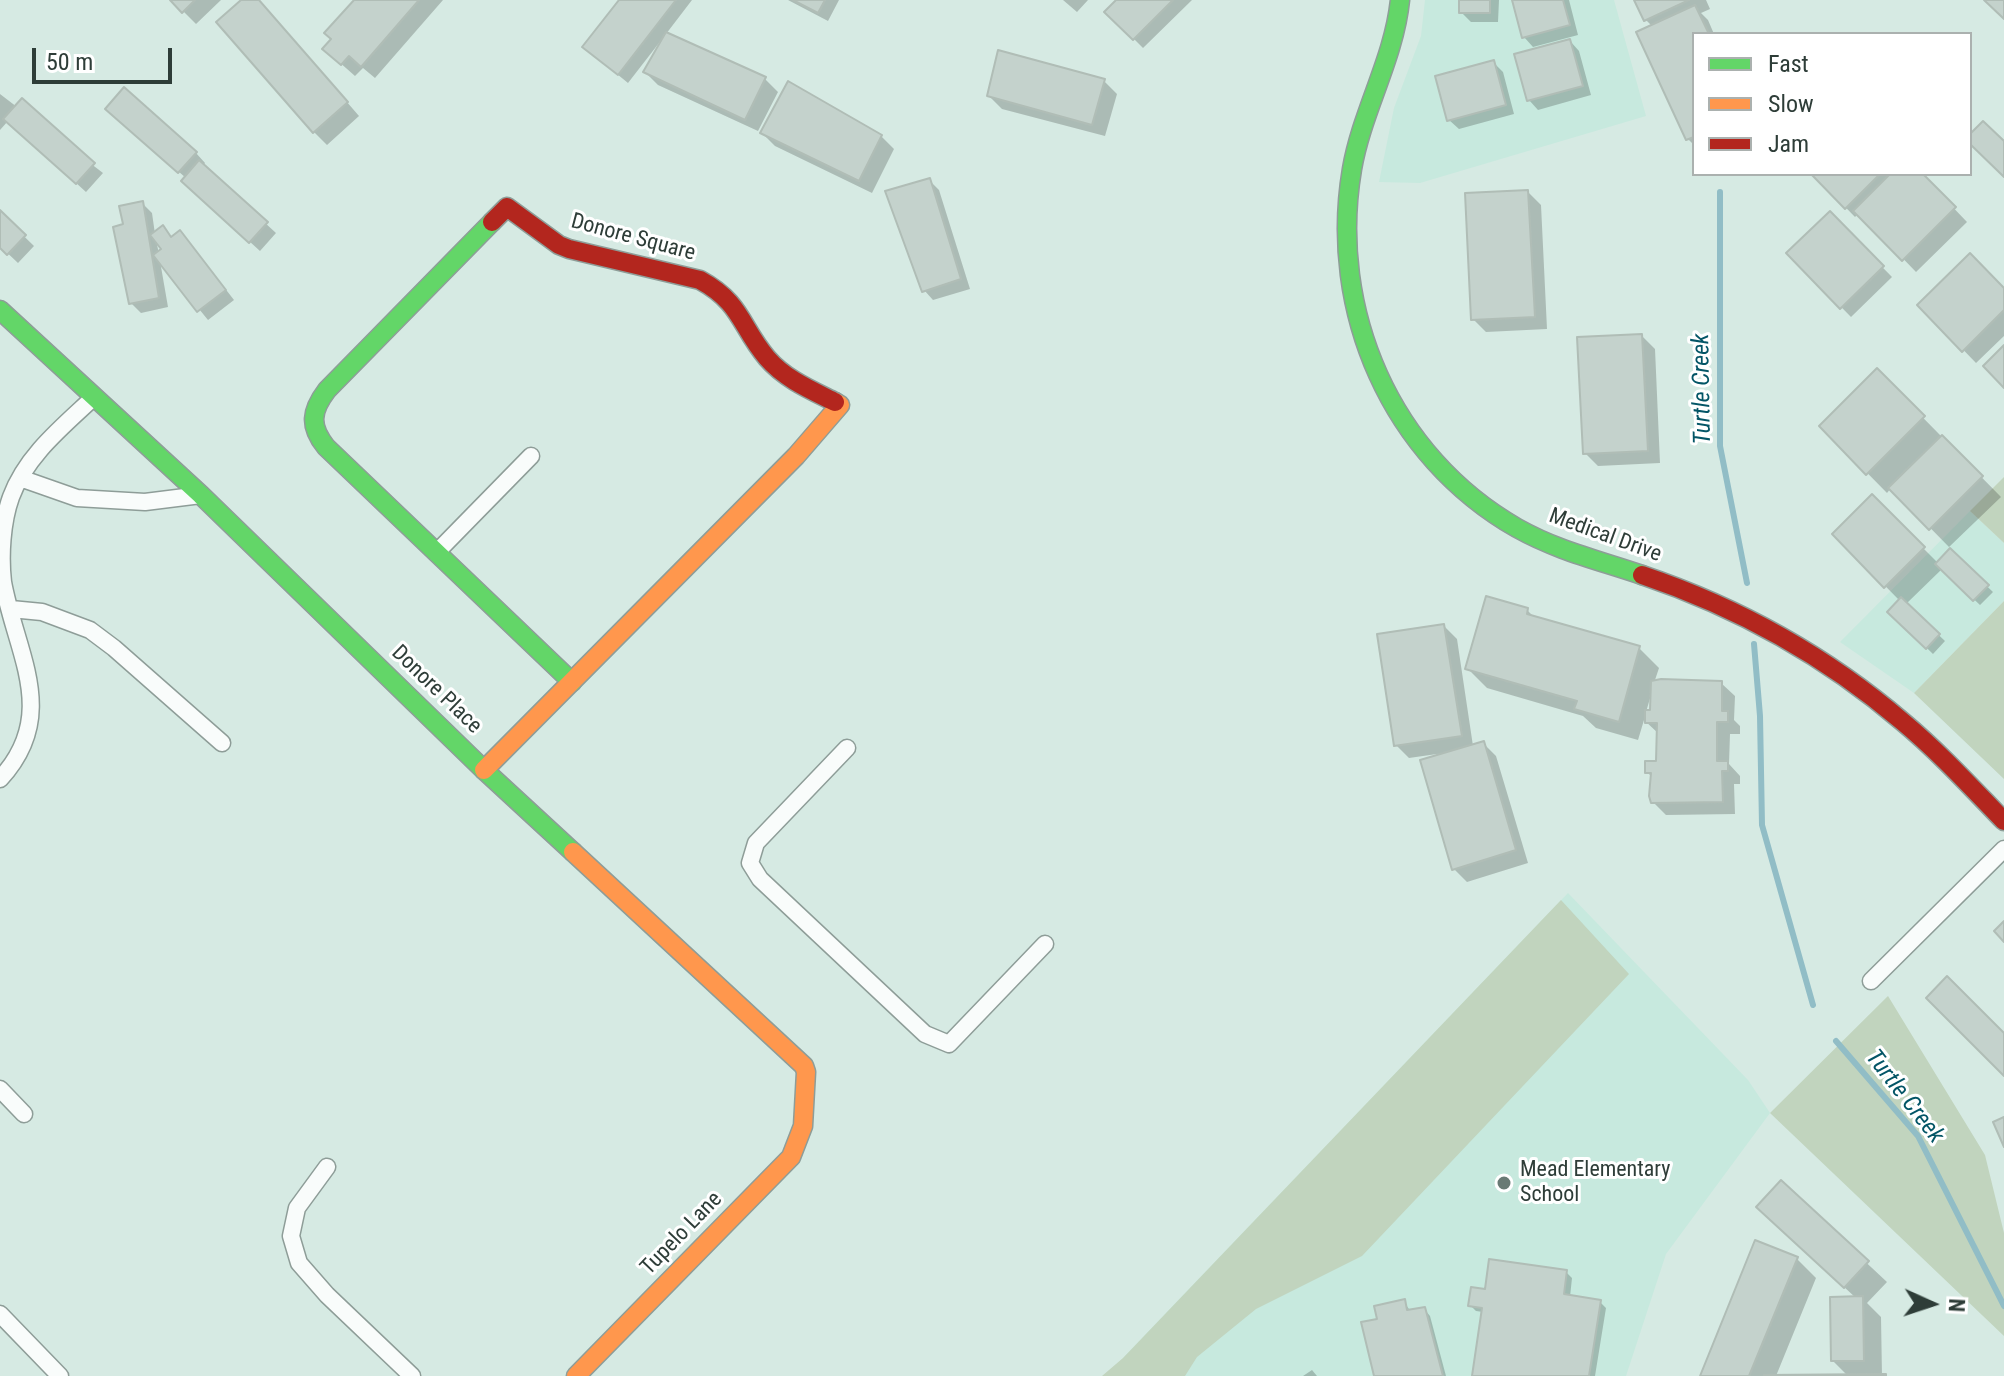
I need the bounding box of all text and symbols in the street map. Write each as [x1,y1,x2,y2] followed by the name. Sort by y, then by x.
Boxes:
[36,32,176,82] scale bar
[1692,32,1972,176] legend
[46,48,93,76] text: 50 m
[1768,50,1809,78] text: Fast
[1768,90,1814,118] text: Slow
[1768,130,1809,158] text: Jam
[568,209,698,267] street label: Donore Square
[1688,333,1718,445] water label: Turtle Creek
[1545,503,1665,569] street label: Medical Drive
[385,640,487,740] street label: Donore Place
[1859,1044,1949,1150] water label: Turtle Creek
[1520,1157,1670,1208] place label: Mead Elementary School
[1495,1174,1513,1192] marker: Mead Elementary School
[636,1187,728,1281] street label: Tupelo Lane
[1892,1264,1972,1344] north arrow
[1944,1298,1969,1313] text: N

